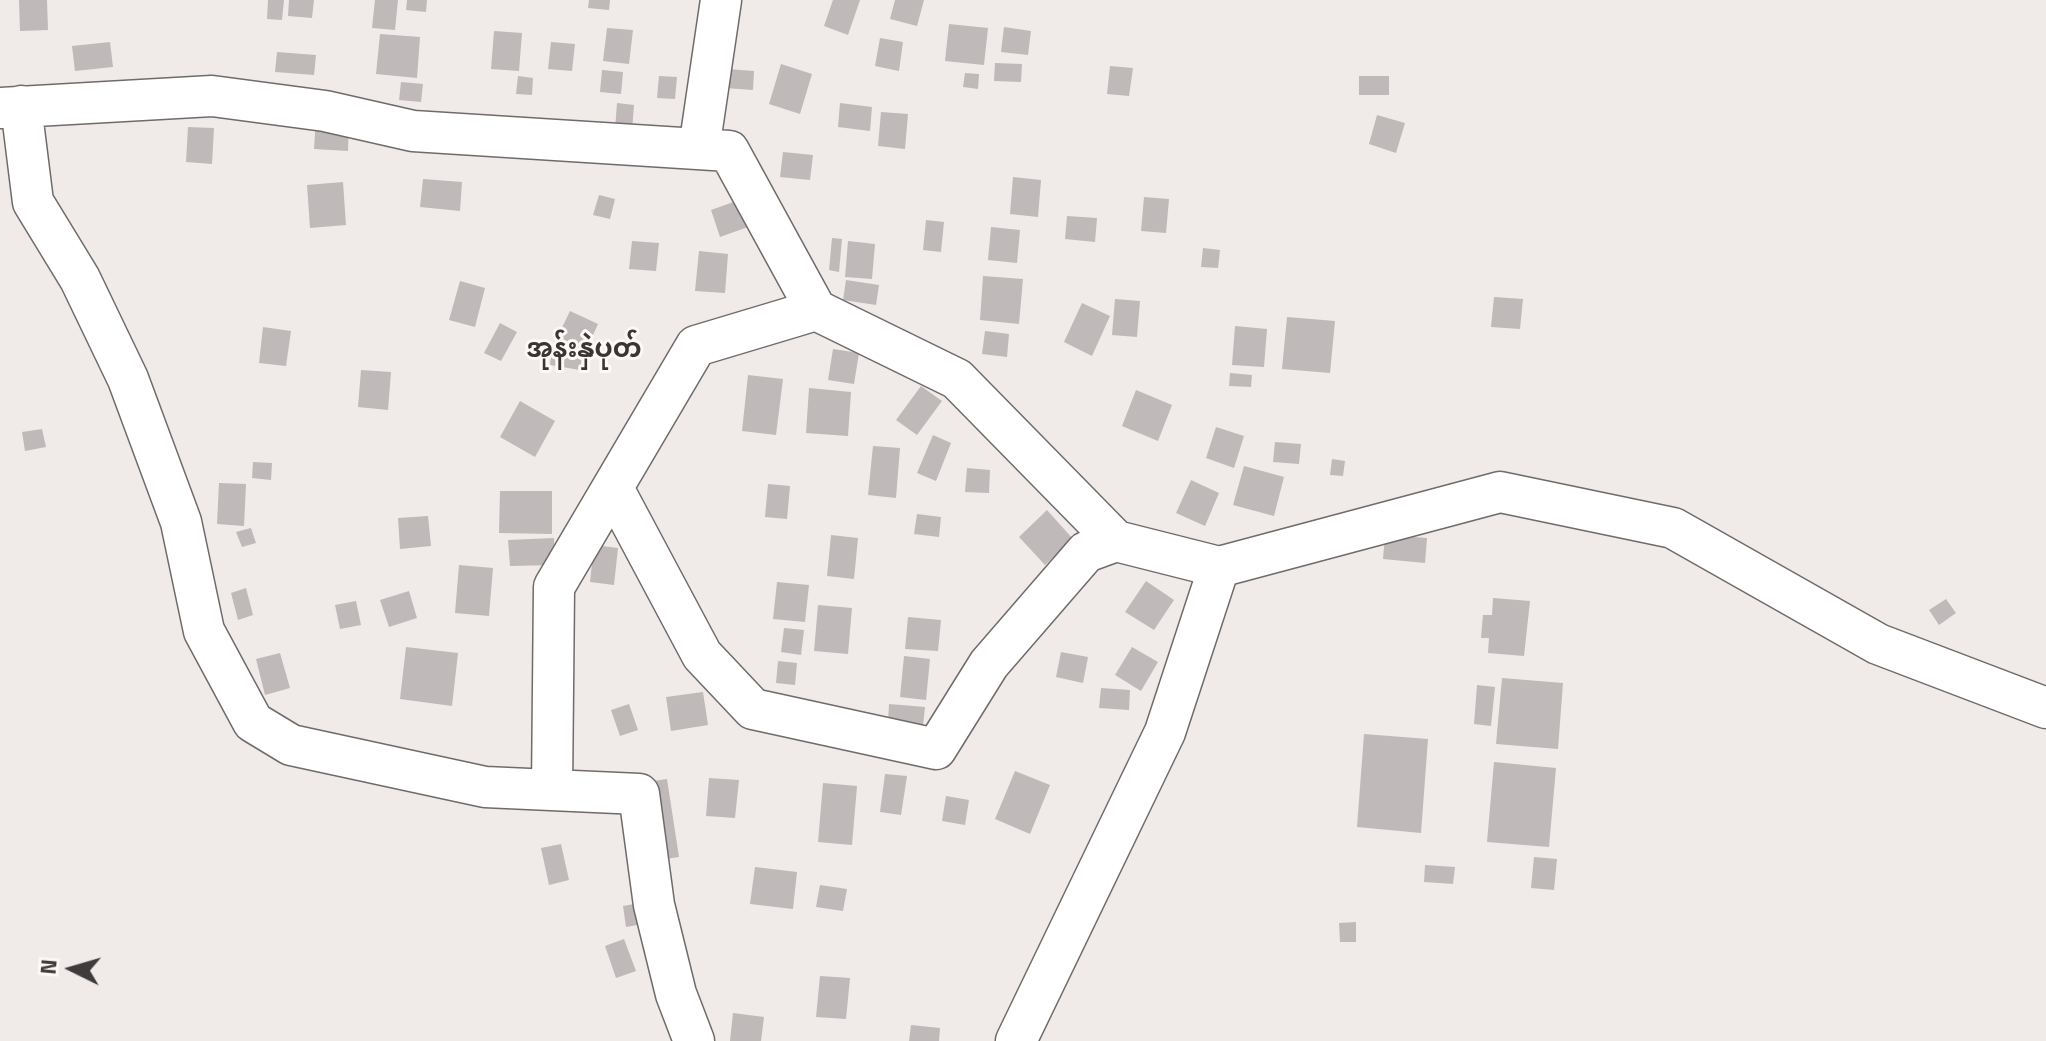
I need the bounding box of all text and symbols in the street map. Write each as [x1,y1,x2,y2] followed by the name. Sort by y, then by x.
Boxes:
[526,335,642,367] district label: အုန်းနှဲပုတ်
[32,929,112,1009] north arrow
[30,958,66,976] text: N

